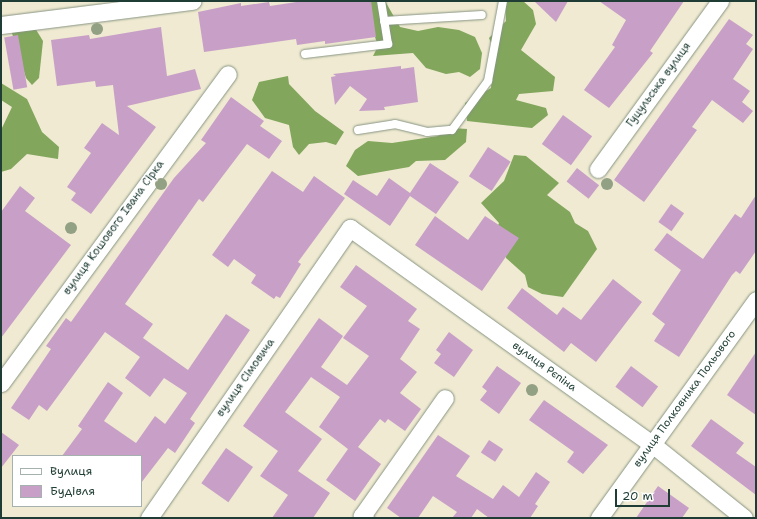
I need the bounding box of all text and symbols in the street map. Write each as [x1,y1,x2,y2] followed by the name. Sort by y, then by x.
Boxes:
[624,40,694,130] street label: Гуцульська вулиця
[61,158,167,298] street label: вулиця Кошового Івана Сірка
[631,328,739,470] street label: вулиця Полковника Польового
[214,336,278,420] street label: вулиця Сімовича
[509,339,579,395] street label: вулиця Рєпіна
[12,455,142,507] legend
[50,463,92,479] text: Вулиця
[617,481,672,507] scale bar
[50,483,95,499] text: Будівля
[622,488,653,504] text: 20 m

